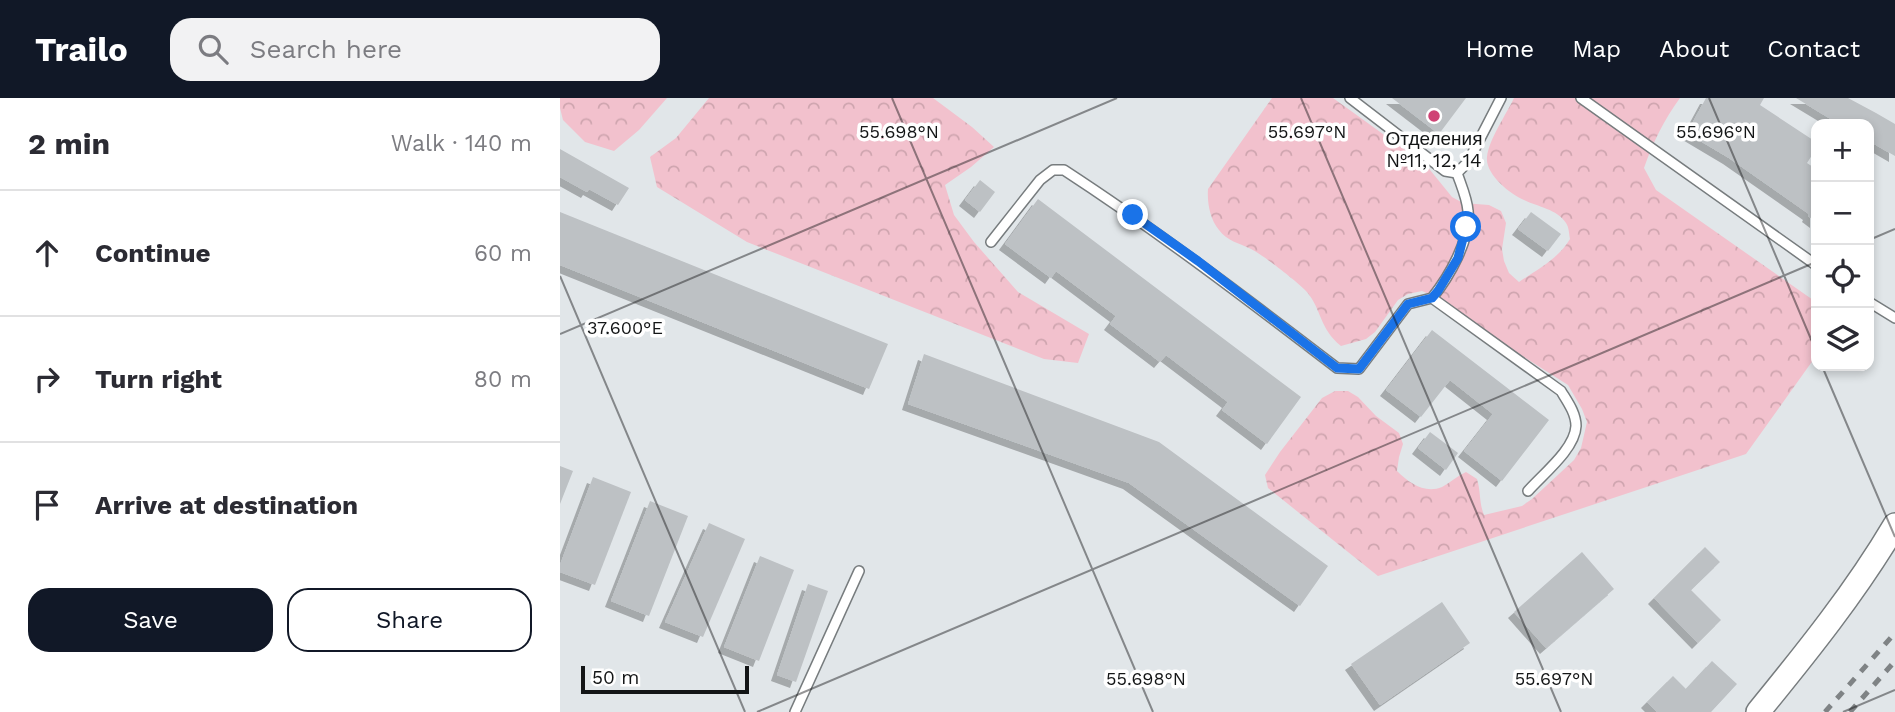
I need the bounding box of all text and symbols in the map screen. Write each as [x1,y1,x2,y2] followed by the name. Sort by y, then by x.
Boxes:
[170,18,660,81] search box
[35,30,128,69] text: Trailo
[194,30,232,68] icon: search
[250,34,402,64] text: Search here
[1466,35,1534,63] text: Home
[1572,35,1621,63] text: Map
[1659,35,1729,63] text: About
[1767,35,1860,63] text: Contact
[1426,108,1442,124] marker: Отделения №11, 12, 14
[1811,119,1874,371] map controls
[1811,119,1874,182] button: +
[859,121,939,142] text: 55.698°N
[1268,121,1346,142] text: 55.697°N
[1676,121,1756,142] text: 55.696°N
[28,126,110,161] text: 2 min
[1386,127,1482,172] place label: Отделения №11, 12, 14
[391,130,532,157] text: Walk · 140 m
[1811,182,1874,245] button: −
[1117,199,1148,230] route end
[1450,211,1481,242] route start
[28,234,66,272] icon: ahead
[95,238,211,268] text: Continue
[474,240,532,267] text: 60 m
[1811,245,1874,308] button: locate
[1811,308,1874,371] button: layers
[587,317,663,338] text: 37.600°E
[28,360,66,398] icon: right
[95,364,222,394] text: Turn right
[474,366,532,393] text: 80 m
[28,486,66,524] icon: arrive
[95,490,358,520] text: Arrive at destination
[28,588,273,652] button: Save
[287,588,532,652] button: Share
[581,663,749,695] scale bar
[592,666,639,689] text: 50 m
[1106,668,1186,689] text: 55.698°N
[1515,668,1593,689] text: 55.697°N

